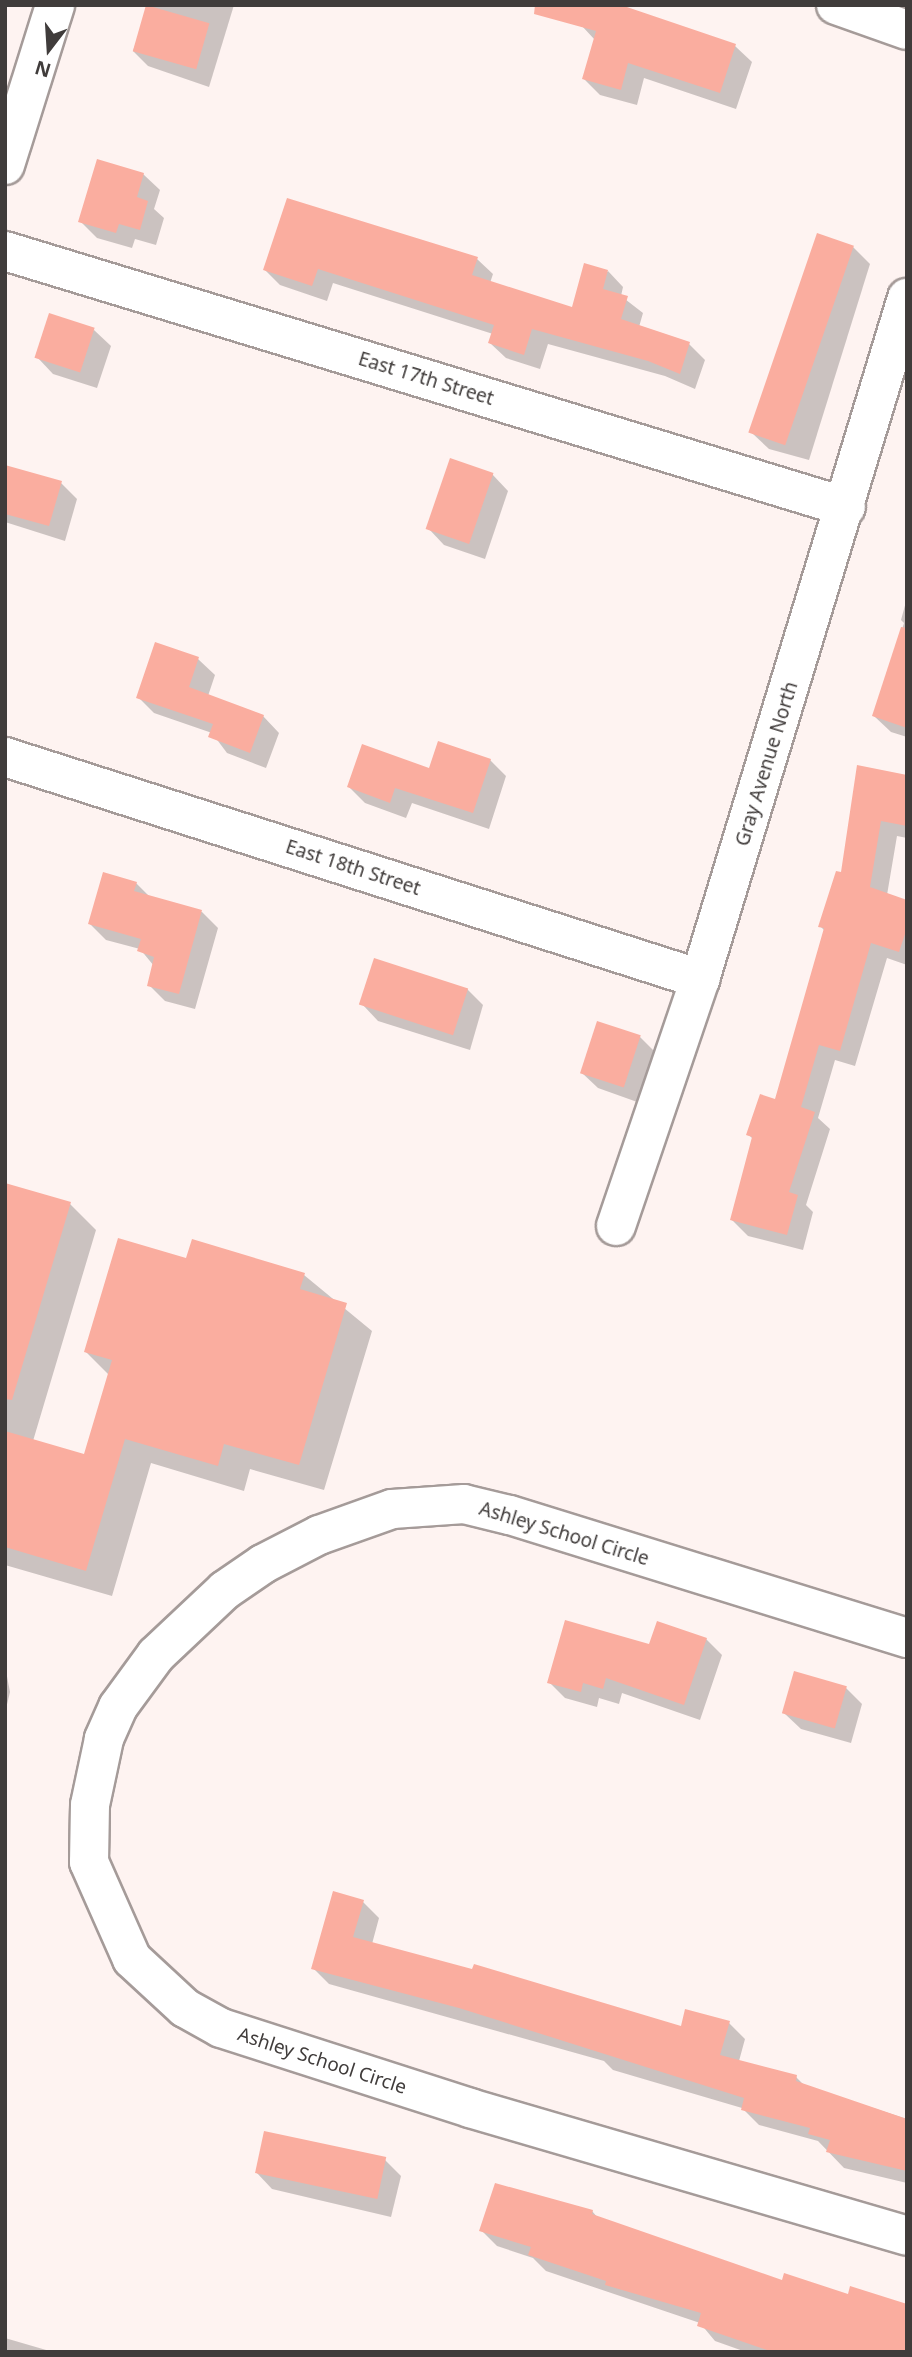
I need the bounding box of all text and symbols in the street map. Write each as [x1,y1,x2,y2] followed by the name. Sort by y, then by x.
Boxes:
[14,14,84,84] north arrow
[32,54,54,84] text: N
[356,348,496,410] street label: East 17th Street
[731,679,803,849] street label: Gray Avenue North
[283,835,423,901] street label: East 18th Street
[476,1497,652,1571] street label: Ashley School Circle
[235,2023,409,2099] street label: Ashley School Circle

